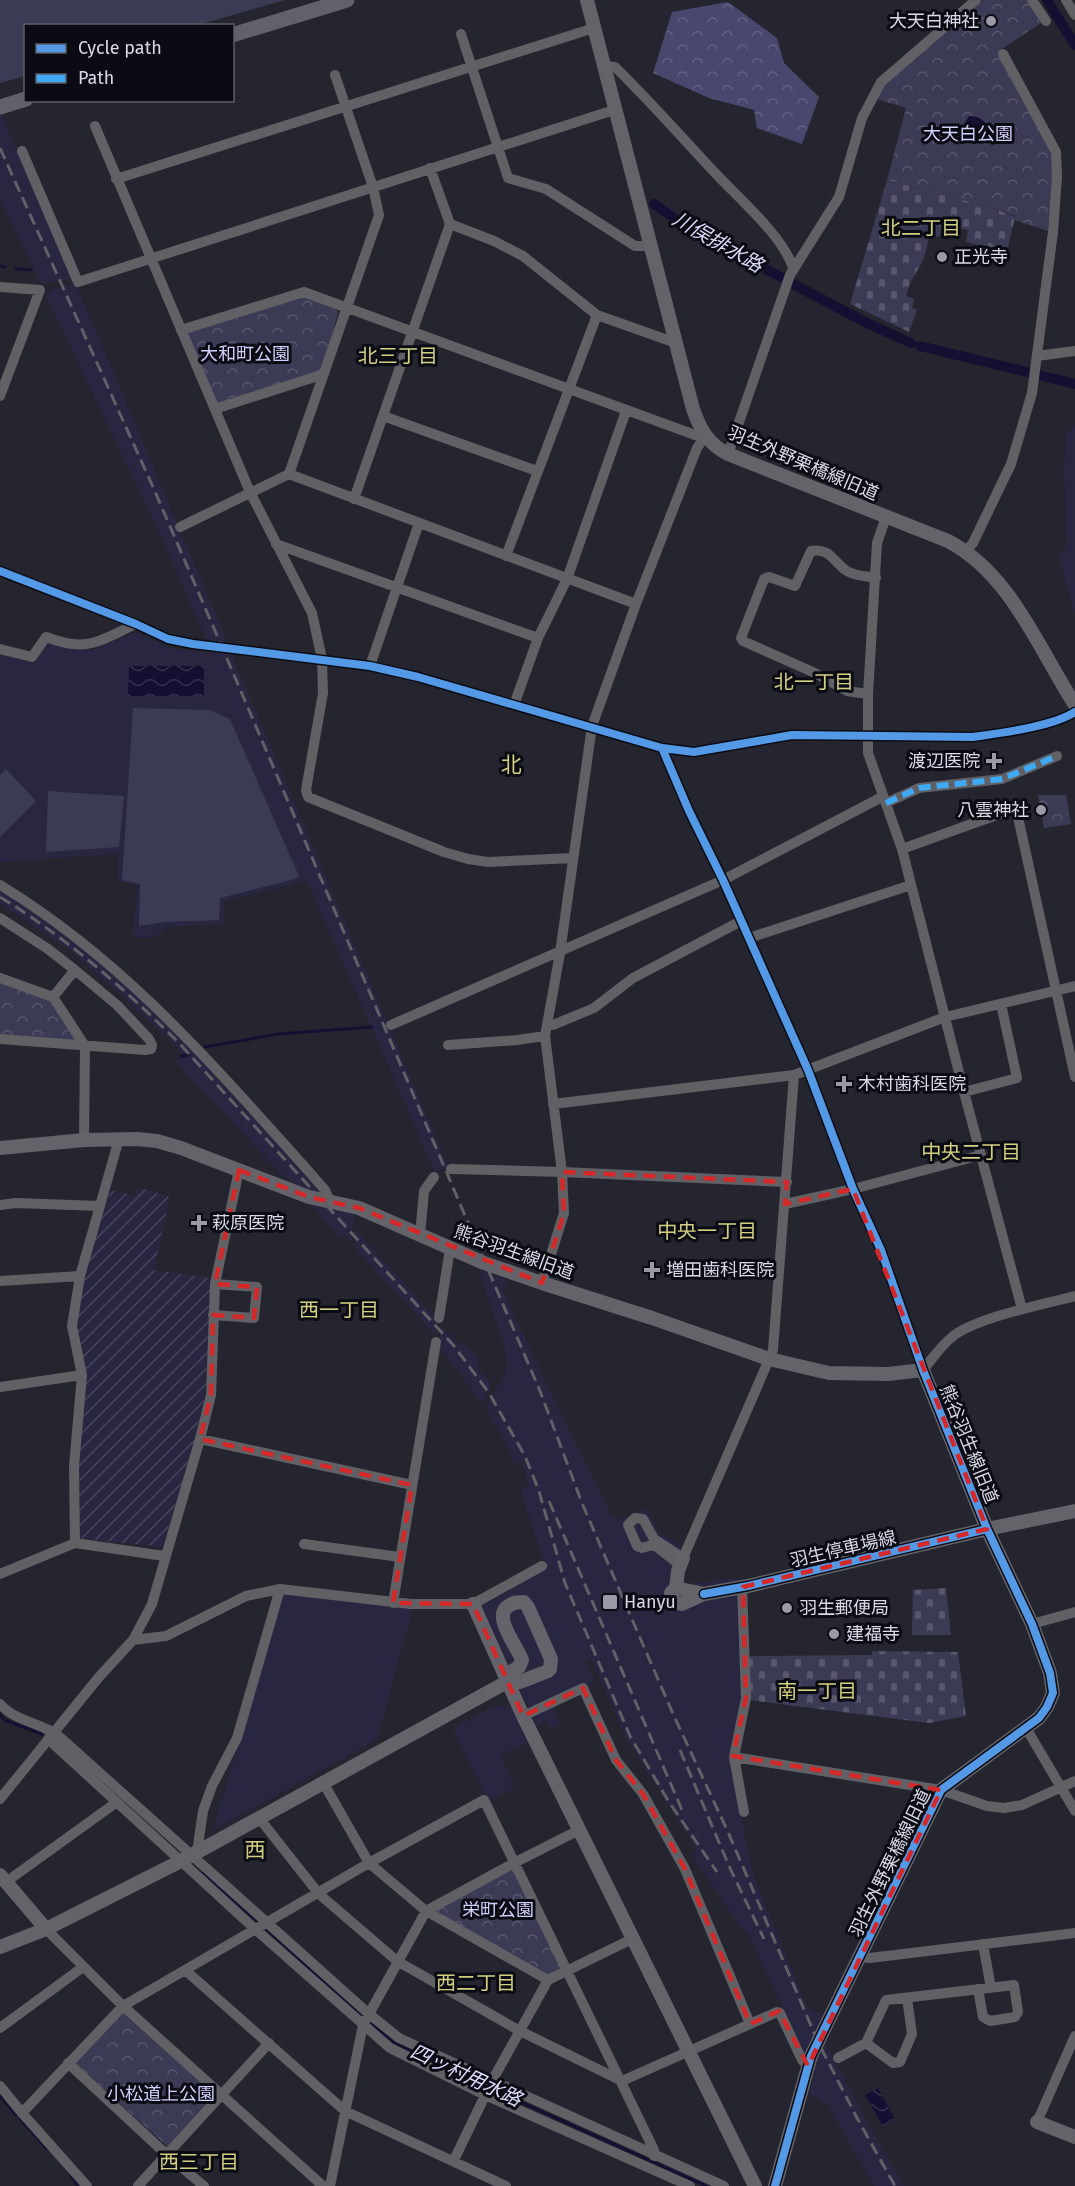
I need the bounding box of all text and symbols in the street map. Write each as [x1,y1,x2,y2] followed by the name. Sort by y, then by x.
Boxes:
[889,10,979,32] place label: 大天白神社
[984,14,998,28] marker: 大天白神社
[24,24,234,102] legend
[78,37,162,59] text: Cycle path
[78,67,114,89] text: Path
[923,123,1013,145] park label: 大天白公園
[669,207,769,278] water label: 川俣排水路
[881,216,961,240] district label: 北二丁目
[954,246,1008,268] place label: 正光寺
[935,250,949,264] marker: 正光寺
[200,343,290,365] park label: 大和町公園
[358,344,438,368] district label: 北三丁目
[724,421,882,505] street label: 羽生外野栗橋線旧道
[774,670,854,694] district label: 北一丁目
[908,750,980,772] place label: 渡辺医院
[501,752,522,778] district label: 北
[985,752,1003,770] marker: 渡辺医院
[957,799,1029,821] place label: 八雲神社
[1034,803,1048,817] marker: 八雲神社
[858,1073,966,1095] place label: 木村歯科医院
[835,1075,853,1093] marker: 木村歯科医院
[921,1140,1021,1164] district label: 中央二丁目
[212,1212,284,1234] place label: 萩原医院
[190,1214,208,1232] marker: 萩原医院
[657,1219,757,1243] district label: 中央一丁目
[451,1220,577,1284] street label: 熊谷羽生線旧道
[666,1259,774,1281] place label: 増田歯科医院
[643,1261,661,1279] marker: 増田歯科医院
[299,1298,379,1322] district label: 西一丁目
[935,1381,1003,1507] street label: 熊谷羽生線旧道
[788,1526,898,1572] street label: 羽生停車場線
[624,1591,676,1613] place label: Hanyu
[601,1593,619,1611] marker: Hanyu
[799,1597,889,1619] place label: 羽生郵便局
[780,1601,794,1615] marker: 羽生郵便局
[846,1623,900,1645] place label: 建福寺
[827,1627,841,1641] marker: 建福寺
[777,1679,857,1703] district label: 南一丁目
[845,1785,935,1941] street label: 羽生外野栗橋線旧道
[245,1837,266,1863] district label: 西
[462,1899,534,1921] park label: 栄町公園
[436,1971,516,1995] district label: 西二丁目
[407,2039,527,2112] water label: 四ッ村用水路
[107,2083,215,2105] park label: 小松道上公園
[159,2150,239,2174] district label: 西三丁目

